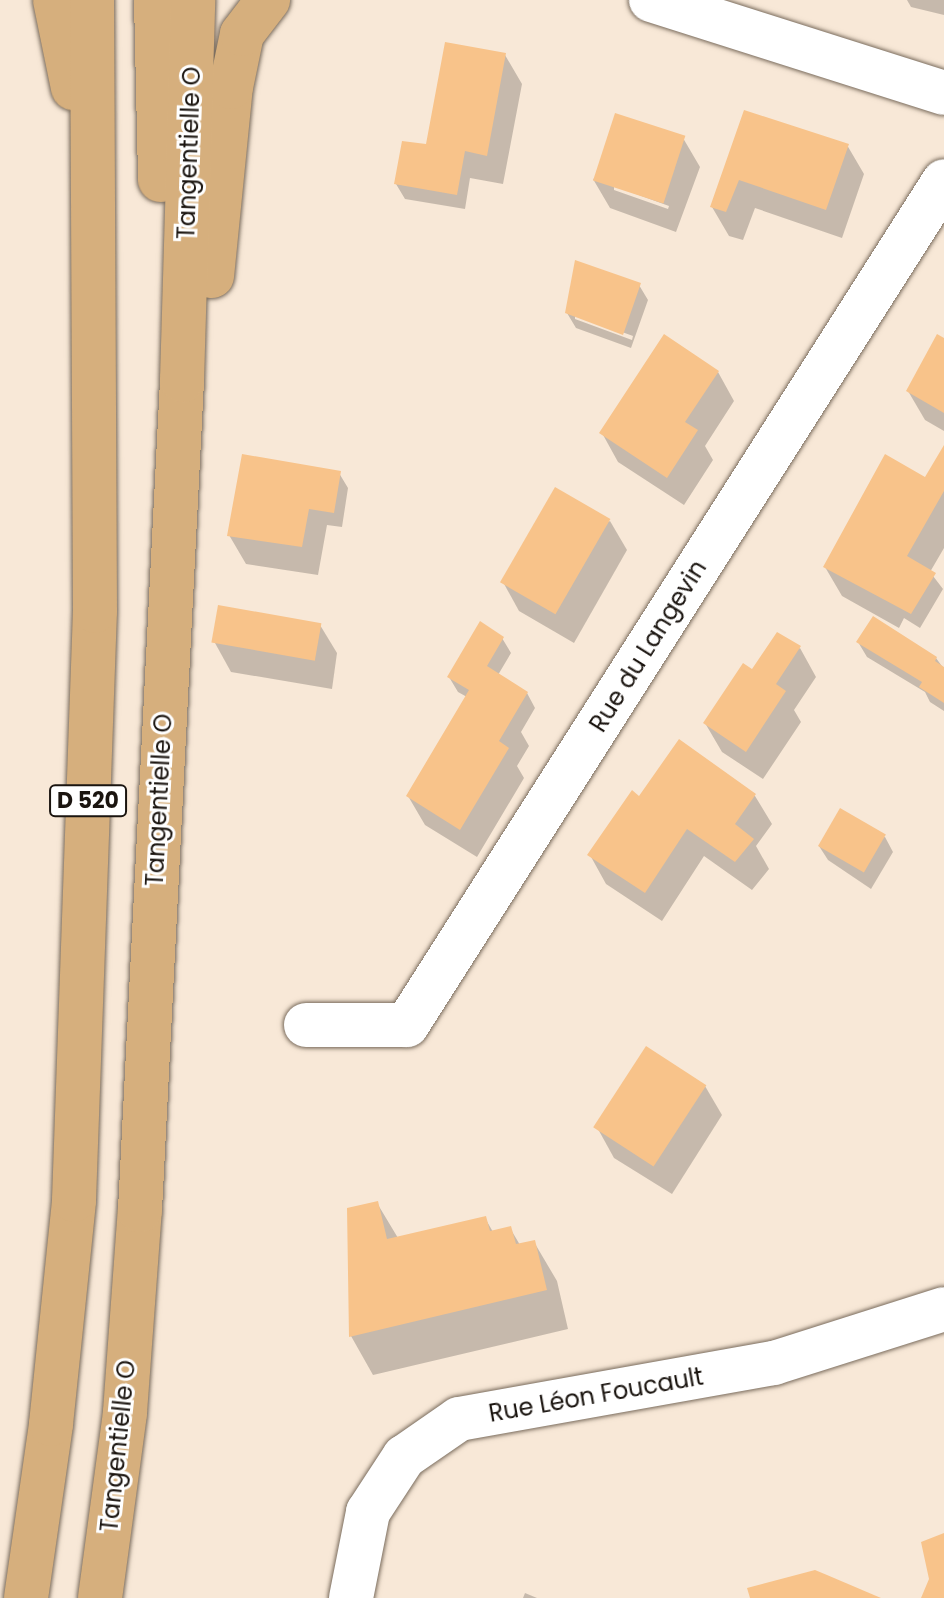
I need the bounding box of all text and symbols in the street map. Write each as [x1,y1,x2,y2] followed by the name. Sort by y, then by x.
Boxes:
[172,66,206,240] street label: Tangentielle O
[584,555,712,737] street label: Rue du Langevin
[140,713,178,887] street label: Tangentielle O
[48,783,128,819] road number: D 520
[95,1359,141,1533] street label: Tangentielle O
[487,1362,705,1428] street label: Rue Léon Foucault

